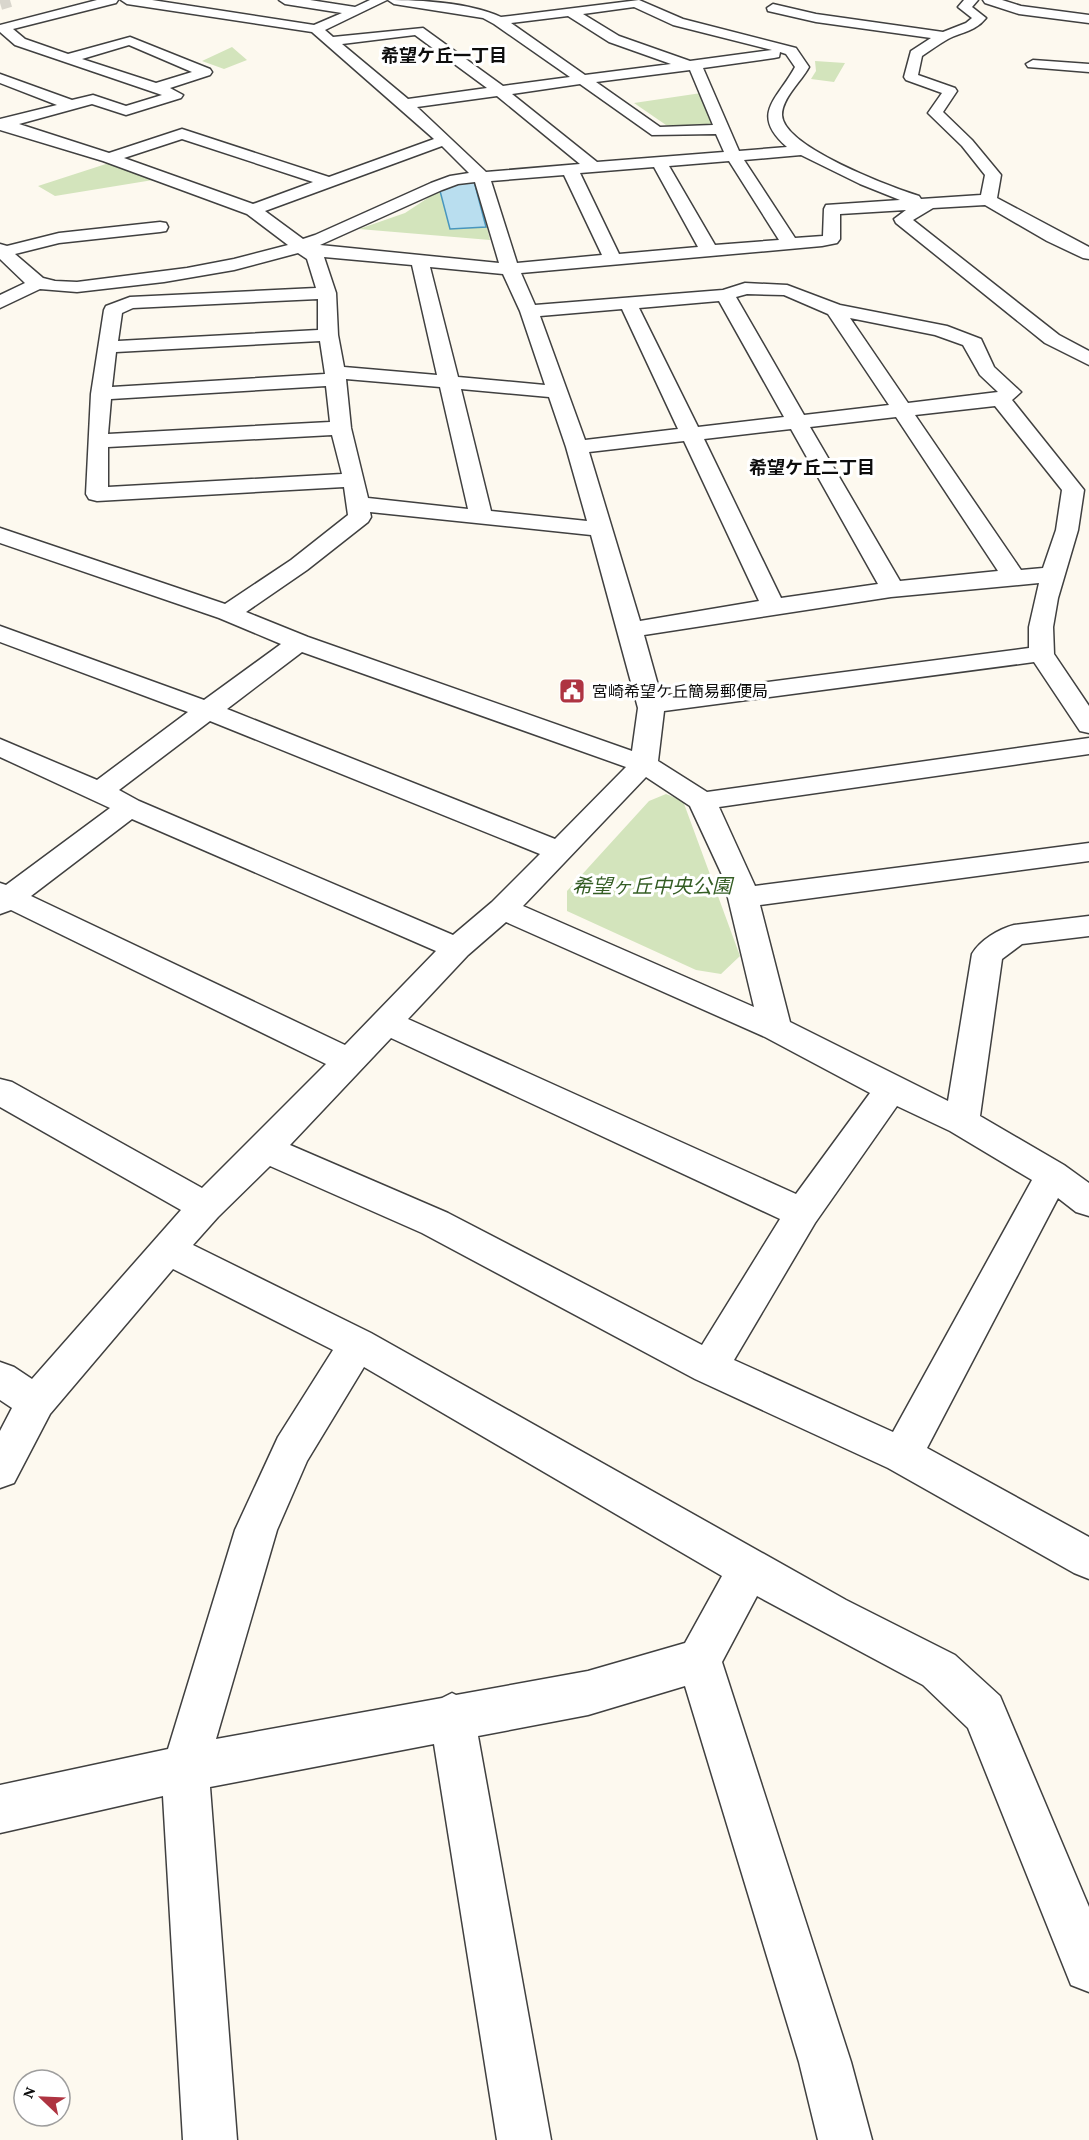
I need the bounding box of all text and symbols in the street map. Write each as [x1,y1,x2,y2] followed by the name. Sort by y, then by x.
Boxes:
[381,46,507,66] district label: 希望ケ丘一丁目
[749,458,875,478] district label: 希望ケ丘二丁目
[557,676,587,706] public building icon: 宮崎希望ケ丘簡易郵便局
[592,683,768,700] place label: 宮崎希望ケ丘簡易郵便局
[572,875,735,897] park label: 希望ヶ丘中央公園
[12,2068,72,2128] north arrow
[19,2084,39,2101] text: N

